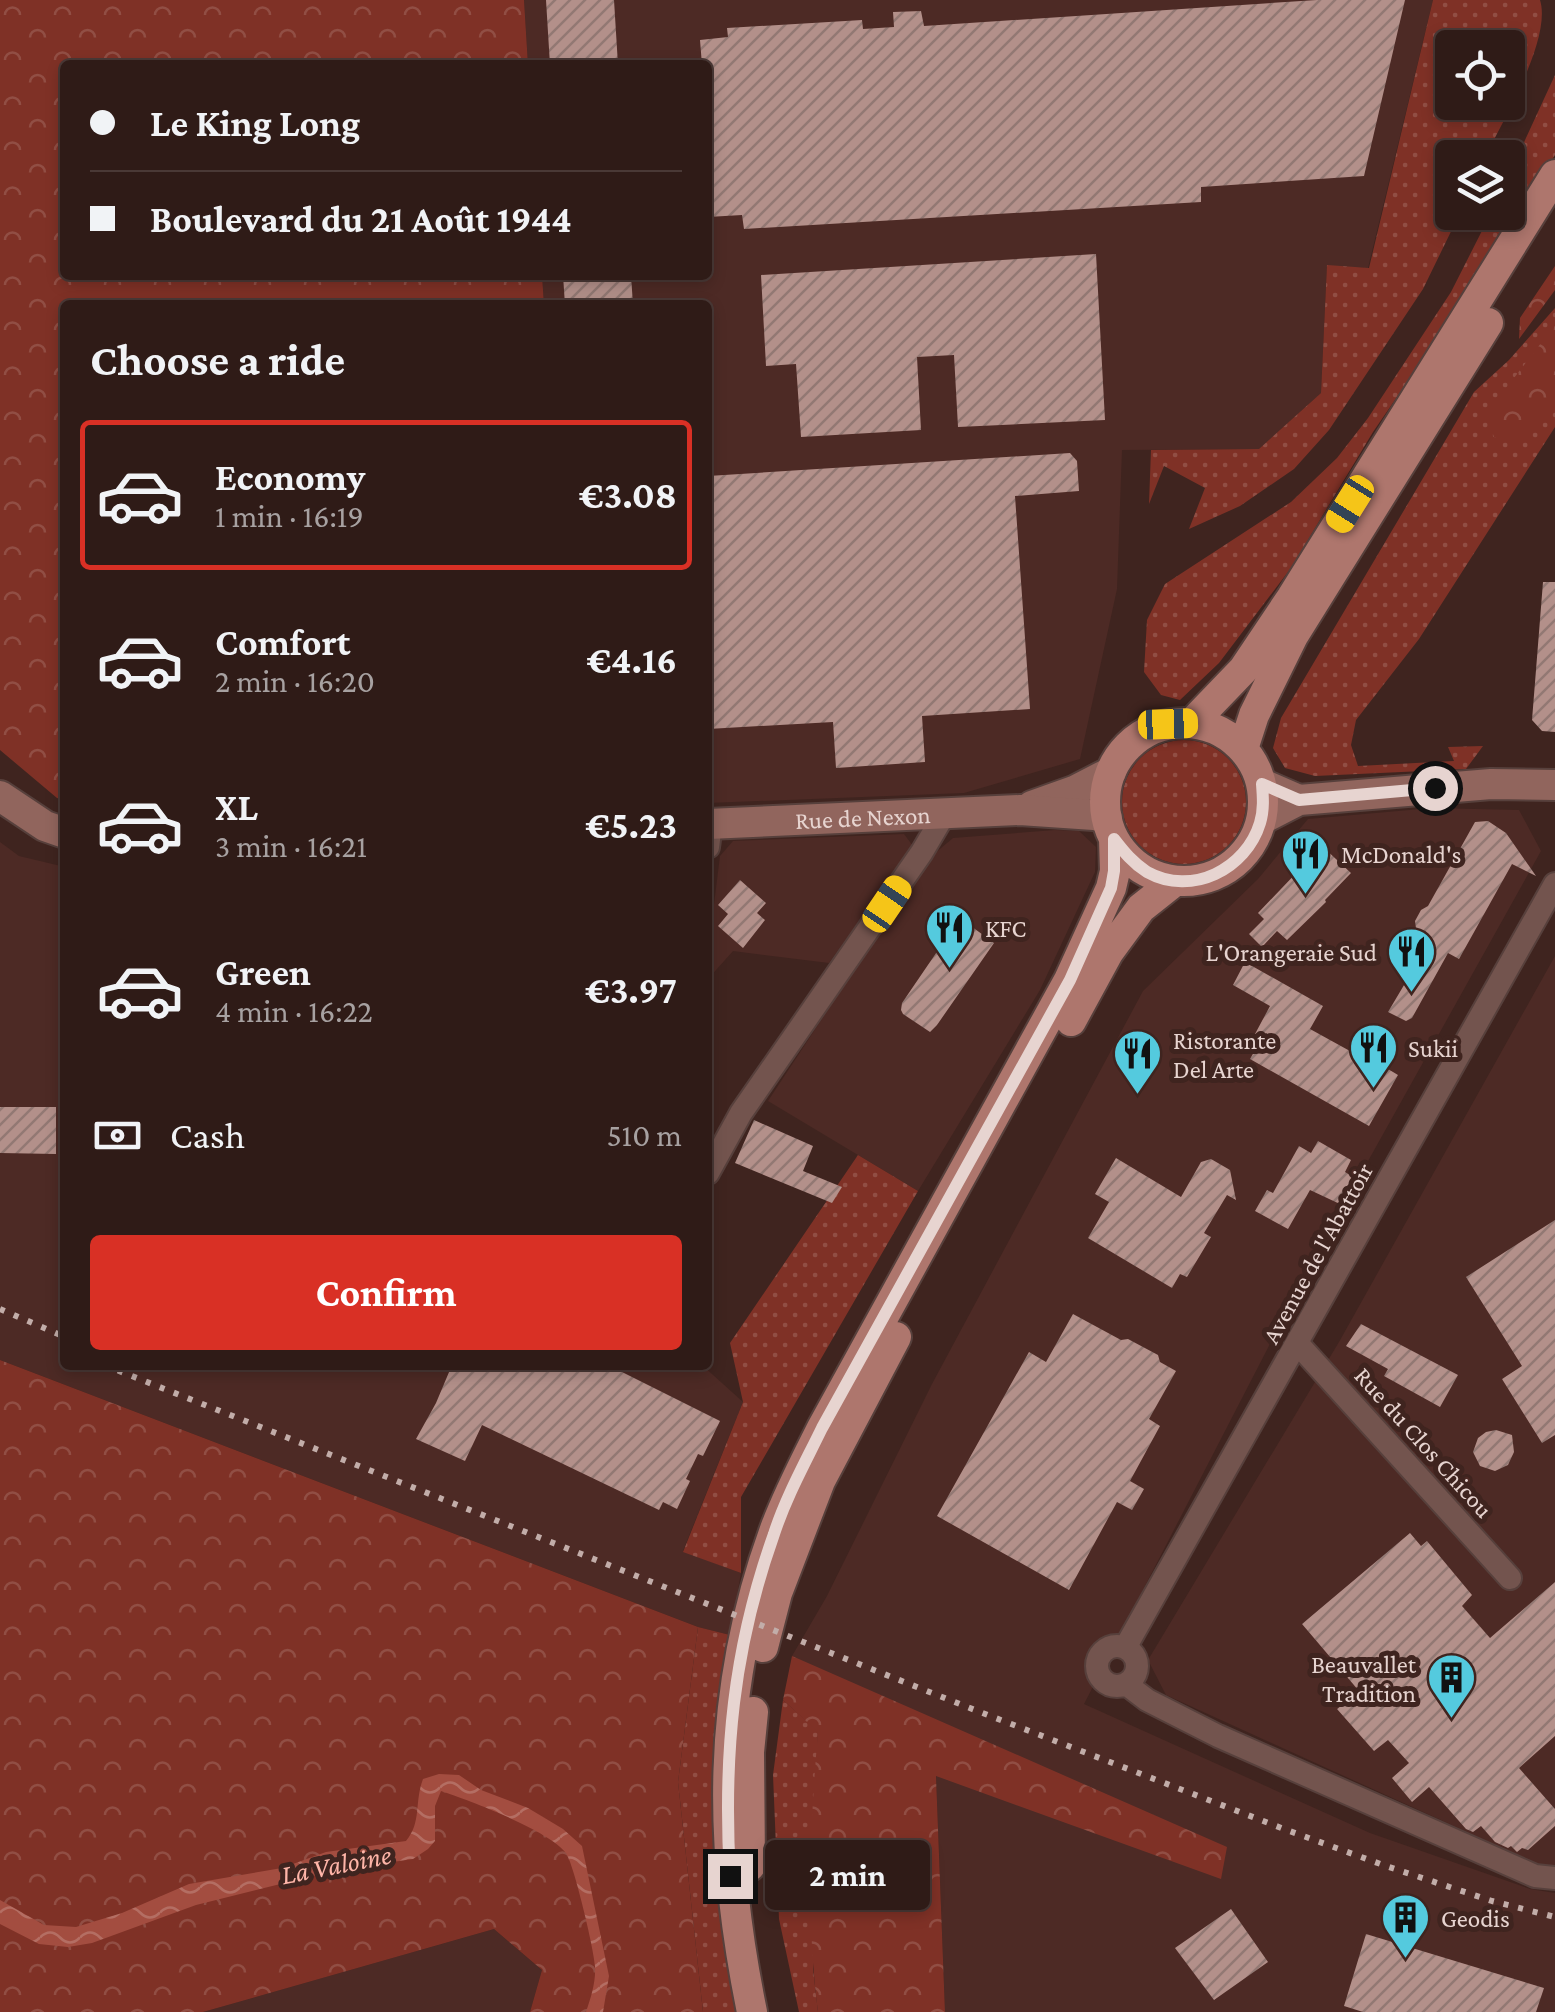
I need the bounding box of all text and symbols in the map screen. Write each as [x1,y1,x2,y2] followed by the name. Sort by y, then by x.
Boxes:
[1435,30,1525,230] map controls
[1435,30,1525,120] button: locate
[150,102,360,144] text: Le King Long
[1435,140,1525,230] button: layers
[150,198,572,240] text: Boulevard du 21 Août 1944
[90,335,345,385] text: Choose a ride
[95,450,185,540] icon: car
[215,456,365,498] text: Economy
[1321,471,1379,537] car
[579,474,677,516] text: €3.08
[215,498,364,534] text: 1 min · 16:19
[95,615,185,705] icon: car
[215,621,351,663] text: Comfort
[586,639,677,681] text: €4.16
[215,663,375,699] text: 2 min · 16:20
[1137,708,1199,740] car
[1413,766,1458,811] route start
[95,780,185,870] icon: car
[215,786,258,828] text: XL
[795,801,931,834] street label: Rue de Nexon
[585,804,677,846] text: €5.23
[215,828,367,864] text: 3 min · 16:21
[1280,828,1332,896] restaurant icon: McDonald's
[1341,841,1461,868] place label: McDonald's
[858,871,916,937] car
[924,902,976,970] restaurant icon: KFC
[985,915,1027,942] place label: KFC
[1386,926,1438,994] restaurant icon: L'Orangeraie Sud
[1205,939,1377,967] place label: L'Orangeraie Sud
[95,945,185,1035] icon: car
[215,951,311,993] text: Green
[585,969,677,1011] text: €3.97
[215,993,373,1029] text: 4 min · 16:22
[1347,1022,1399,1090] restaurant icon: Sukii
[1173,1027,1276,1083] place label: Ristorante Del Arte
[1112,1028,1164,1096] restaurant icon: Ristorante Del Arte
[1408,1035,1458,1062] place label: Sukii
[90,1108,145,1163] icon: cash
[170,1114,245,1156] text: Cash
[607,1117,682,1153] text: 510 m
[1257,1158,1378,1348] street label: Avenue de l'Abattoir
[90,1235,682,1350] button: Confirm
[1349,1362,1498,1523] street label: Rue du Clos Chicou
[1311,1651,1417,1707] place label: Beauvallet Tradition
[1425,1652,1477,1720] building icon: Beauvallet Tradition
[278,1839,394,1890] water label: La Valoine
[765,1841,930,1911] callout: 2 min
[708,1854,753,1899] route end
[809,1857,886,1893] text: 2 min
[1380,1892,1432,1960] building icon: Geodis
[1441,1905,1510,1932] place label: Geodis

